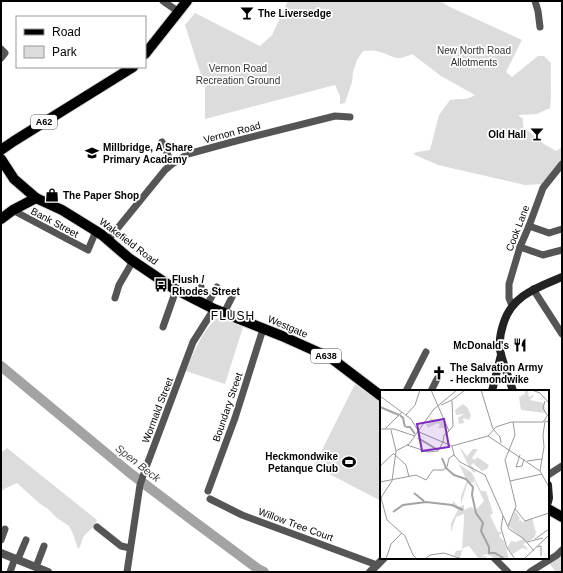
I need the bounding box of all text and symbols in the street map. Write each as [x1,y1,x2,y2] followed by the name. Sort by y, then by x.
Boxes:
[239,5,255,21] bar icon: The Liversedge
[258,8,332,19] place label: The Liversedge
[16,16,146,68] legend
[52,25,81,39] text: Road
[52,45,78,59] text: Park
[437,45,511,68] park label: New North Road Allotments
[196,63,280,86] park label: Vernon Road Recreation Ground
[31,115,57,129] road number: A62
[203,120,262,145] street label: Vernon Road
[529,126,545,142] bar icon: Old Hall
[488,129,526,140] place label: Old Hall
[103,142,193,165] place label: Millbridge, A Share Primary Academy
[84,145,100,161] school or university icon: Millbridge, A Share Primary Academy
[44,187,60,203] shop icon: The Paper Shop
[63,190,139,201] place label: The Paper Shop
[504,203,531,253] street label: Cook Lane
[29,205,81,240] street label: Bank Street
[97,216,160,267] street label: Wakefield Road
[172,274,240,297] place label: Flush / Rhodes Street
[153,277,169,293] bus stop icon: Flush / Rhodes Street
[211,309,255,323] district label: FLUSH
[266,313,310,340] street label: Westgate
[512,337,528,353] restaurant icon: McDonald's
[453,340,509,351] place label: McDonald's
[311,349,341,363] road number: A638
[450,362,543,385] place label: The Salvation Army - Heckmondwike
[431,365,447,381] church icon: The Salvation Army - Heckmondwike
[211,371,245,443] street label: Boundary Street
[140,376,175,444] street label: Wormald Street
[380,390,549,559] inset map
[113,442,163,484] water label: Spen Beck
[265,451,338,474] place label: Heckmondwike Petanque Club
[341,454,357,470] sports icon: Heckmondwike Petanque Club
[257,506,335,543] street label: Willow Tree Court

